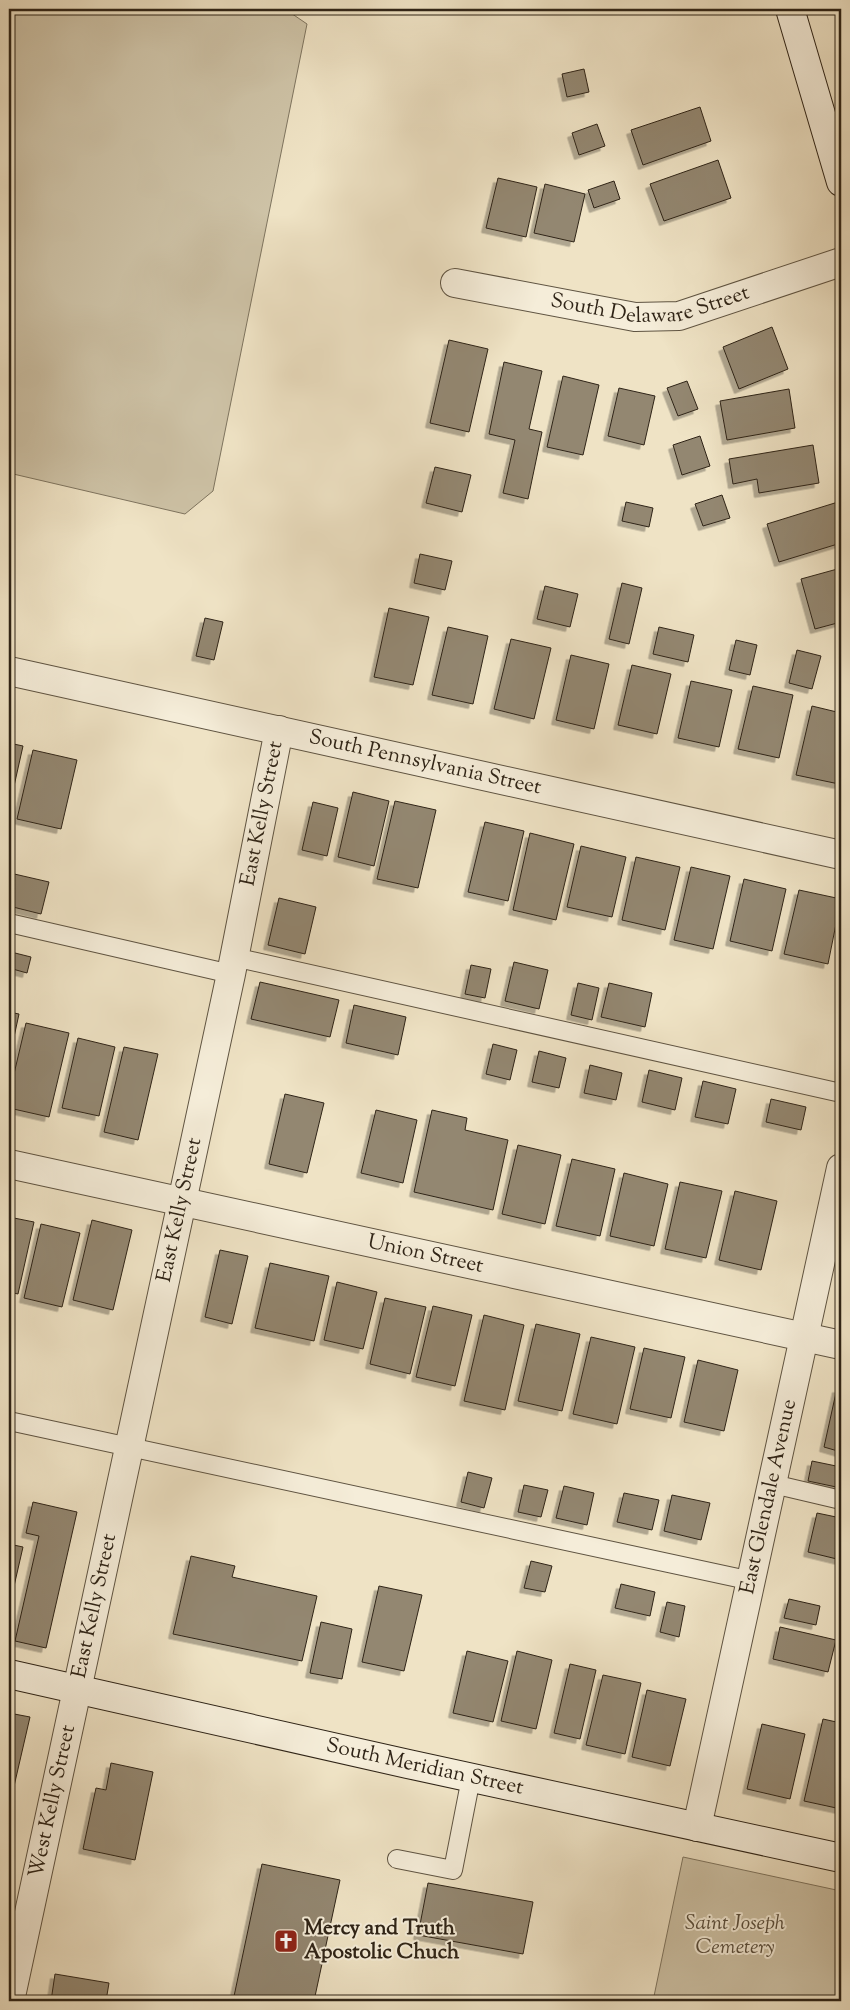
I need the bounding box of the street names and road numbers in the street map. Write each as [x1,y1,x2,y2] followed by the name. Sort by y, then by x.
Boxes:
[548,279,753,332] street label: South Delaware Street
[306,723,544,803] street label: South Pennsylvania Street
[234,739,291,889] street label: East Kelly Street
[150,1135,210,1285] street label: East Kelly Street
[364,1227,486,1282] street label: Union Street
[733,1396,805,1597] street label: East Glendale Avenue
[65,1531,125,1681] street label: East Kelly Street
[22,1722,84,1881] street label: West Kelly Street
[323,1731,526,1804] street label: South Meridian Street

